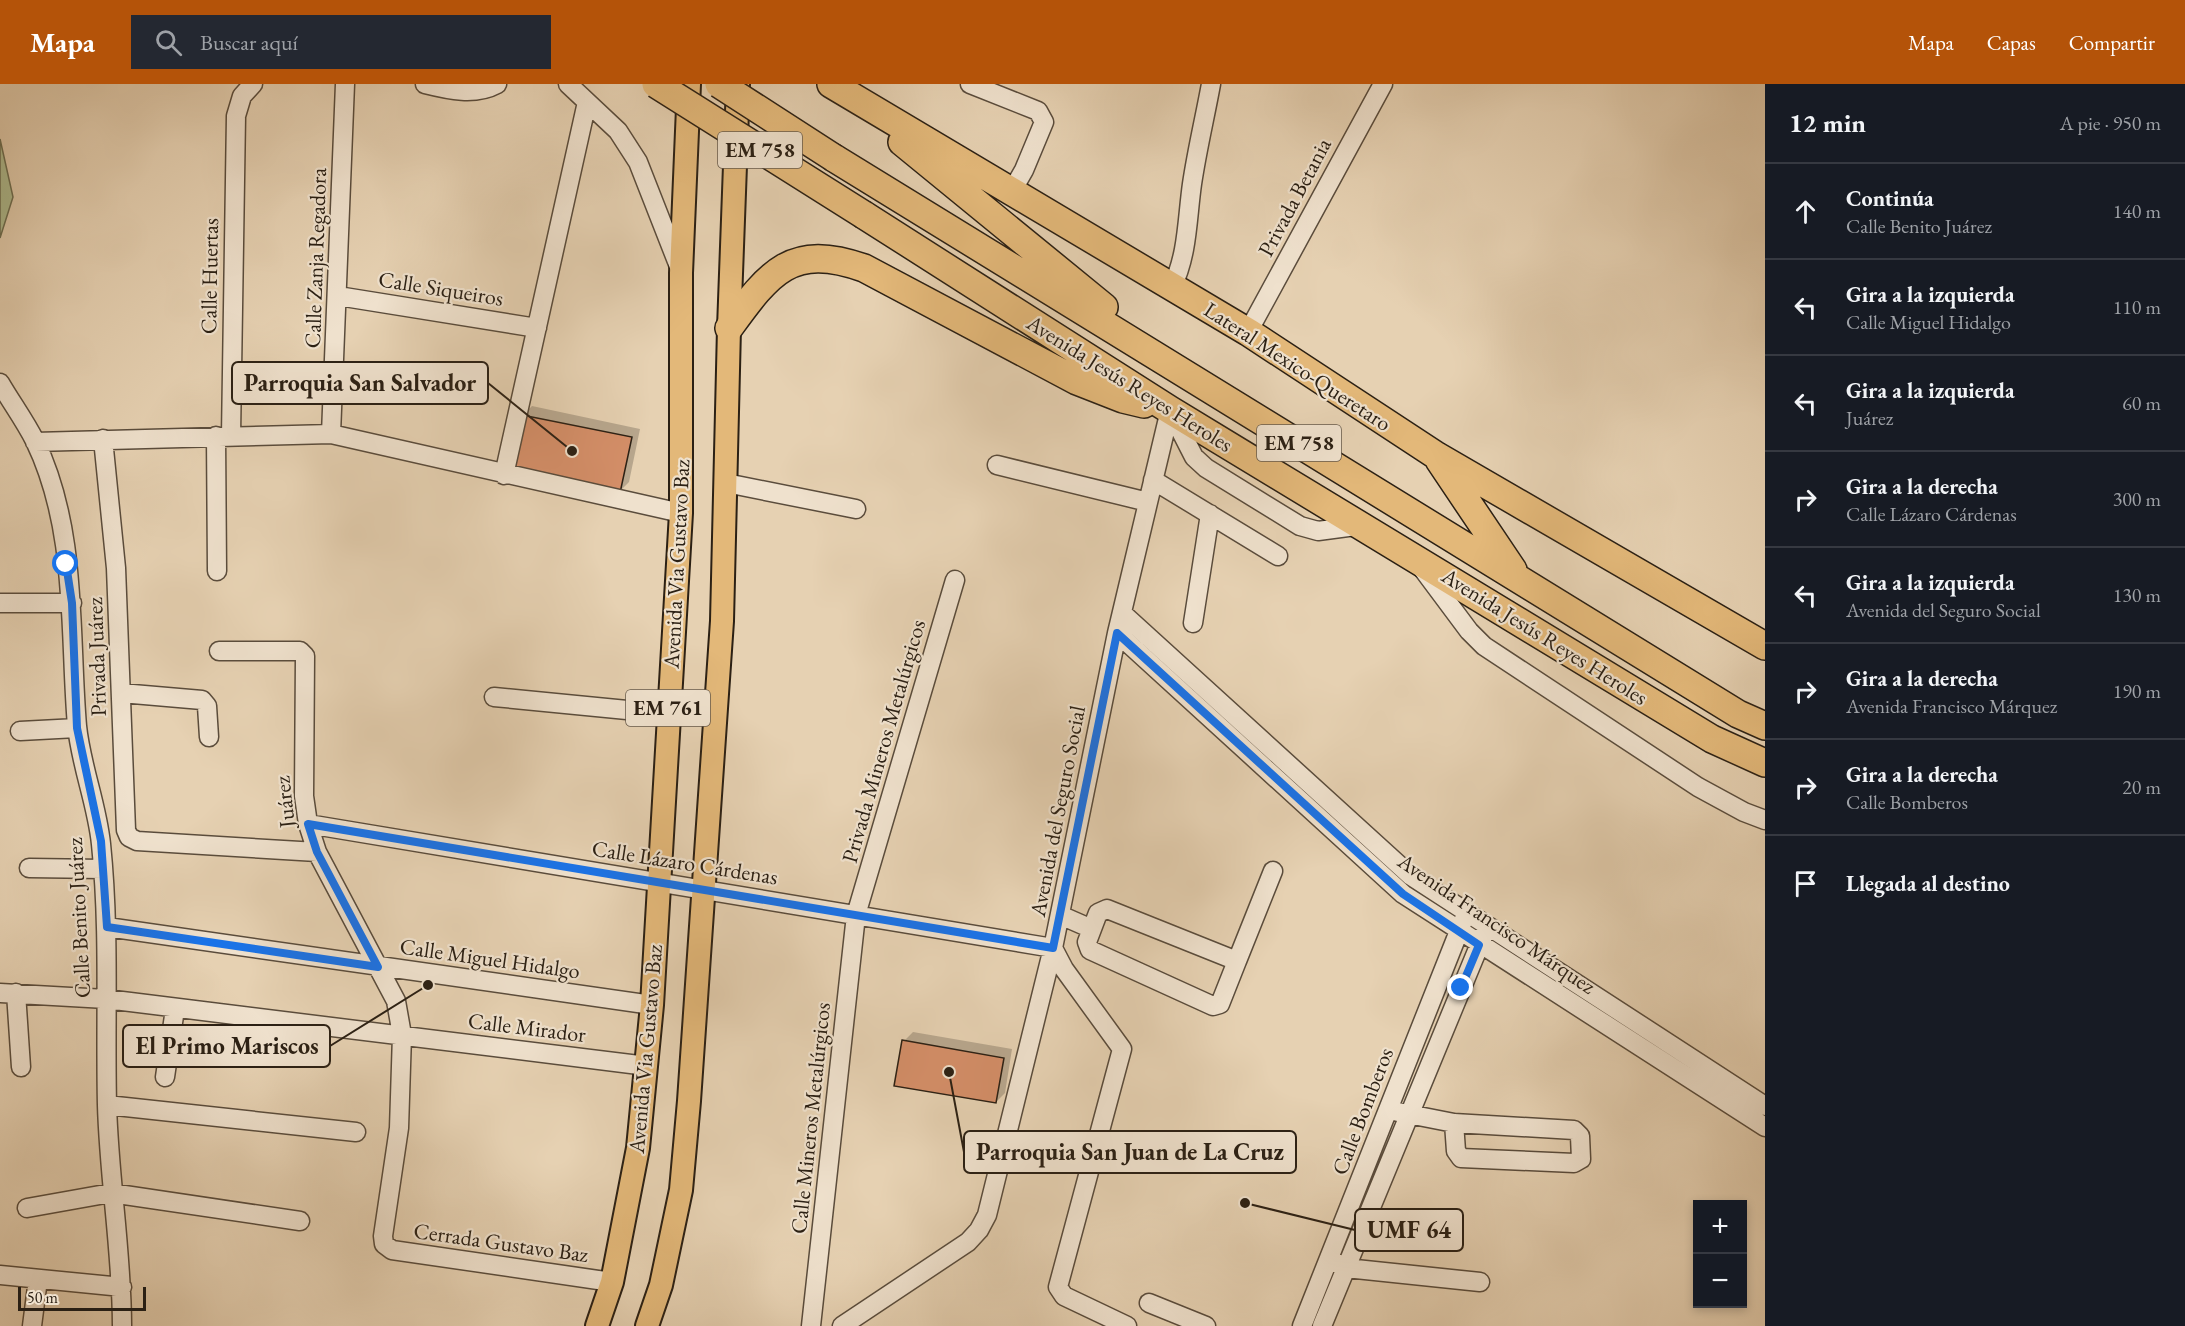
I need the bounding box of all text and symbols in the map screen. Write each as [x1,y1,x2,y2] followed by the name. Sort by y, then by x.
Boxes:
[131,15,551,69] search box
[30,24,95,60] text: Mapa
[152,26,185,59] icon: search
[200,28,298,57] text: Buscar aquí
[1908,29,1954,56] text: Mapa
[1987,29,2036,56] text: Capas
[2069,29,2155,56] text: Compartir
[1789,106,1866,140] text: 12 min
[2060,110,2161,136] text: A pie · 950 m
[718,132,802,168] road number: EM 758
[1251,133,1338,262] street label: Privada Betania
[298,167,333,349] street label: Calle Zanja Regadora
[1846,184,1934,213] text: Continúa
[1789,195,1822,228] icon: ahead
[2113,198,2161,224] text: 140 m
[1846,213,1992,239] text: Calle Benito Juárez
[194,218,225,334] street label: Calle Huertas
[376,264,505,313] street label: Calle Siqueiros
[1846,280,2015,309] text: Gira a la izquierda
[1789,291,1822,324] icon: left
[2113,294,2161,320] text: 110 m
[1199,295,1397,438] street label: Lateral Mexico-Queretaro
[1020,308,1238,459] street label: Avenida Jesús Reyes Heroles
[1846,309,2011,335] text: Calle Miguel Hidalgo
[232,362,488,404] callout: Parroquia San Salvador
[244,367,476,399] text: Parroquia San Salvador
[1846,376,2015,405] text: Gira a la izquierda
[1789,387,1822,420] icon: left
[2122,390,2161,416] text: 60 m
[1846,405,1893,431] text: Juárez
[1257,425,1341,461] road number: EM 758
[656,458,696,670] street label: Avenida Via Gustavo Baz
[1846,472,1998,501] text: Gira a la derecha
[1789,483,1822,516] icon: right
[2113,486,2161,512] text: 300 m
[1846,501,2017,527] text: Calle Lázaro Cárdenas
[52,550,78,576] route start
[1435,561,1653,712] street label: Avenida Jesús Reyes Heroles
[1846,568,2015,597] text: Gira a la izquierda
[1789,579,1822,612] icon: left
[2113,582,2161,608] text: 130 m
[80,596,113,717] street label: Privada Juárez
[1846,597,2041,623] text: Avenida del Seguro Social
[835,616,932,866] street label: Privada Mineros Metalúrgicos
[1846,664,1998,693] text: Gira a la derecha
[1789,675,1822,708] icon: right
[2113,678,2161,704] text: 190 m
[626,690,710,726] road number: EM 761
[1846,693,2057,719] text: Avenida Francisco Márquez
[1023,703,1092,920] street label: Avenida del Seguro Social
[1846,760,1998,789] text: Gira a la derecha
[1789,771,1822,804] icon: right
[267,774,302,831] street label: Juárez
[2122,774,2161,800] text: 20 m
[1846,789,1968,815] text: Calle Bomberos
[590,833,780,892] street label: Calle Lázaro Cárdenas
[60,836,97,999] street label: Calle Benito Juárez
[1391,846,1602,1001] street label: Avenida Francisco Márquez
[1789,867,1822,900] icon: arrive
[1846,869,2010,898] text: Llegada al destino
[398,932,582,985] street label: Calle Miguel Hidalgo
[622,943,669,1156] street label: Avenida Via Gustavo Baz
[1447,974,1473,1000] route end
[784,1001,837,1235] street label: Calle Mineros Metalúrgicos
[466,1006,588,1049] street label: Calle Mirador
[123,1025,330,1067] callout: El Primo Mariscos
[135,1030,319,1061] text: El Primo Mariscos
[1325,1043,1400,1179] street label: Calle Bomberos
[964,1131,1296,1173] callout: Parroquia San Juan de La Cruz
[976,1136,1284,1168] text: Parroquia San Juan de La Cruz
[1693,1200,1747,1308] map controls
[1693,1200,1747,1254] button: +
[1355,1209,1463,1251] callout: UMF 64
[1367,1214,1451,1245] text: UMF 64
[412,1216,591,1269] street label: Cerrada Gustavo Baz
[1693,1254,1747,1308] button: −
[18,1284,146,1312] scale bar
[27,1287,58,1308] text: 50 m

